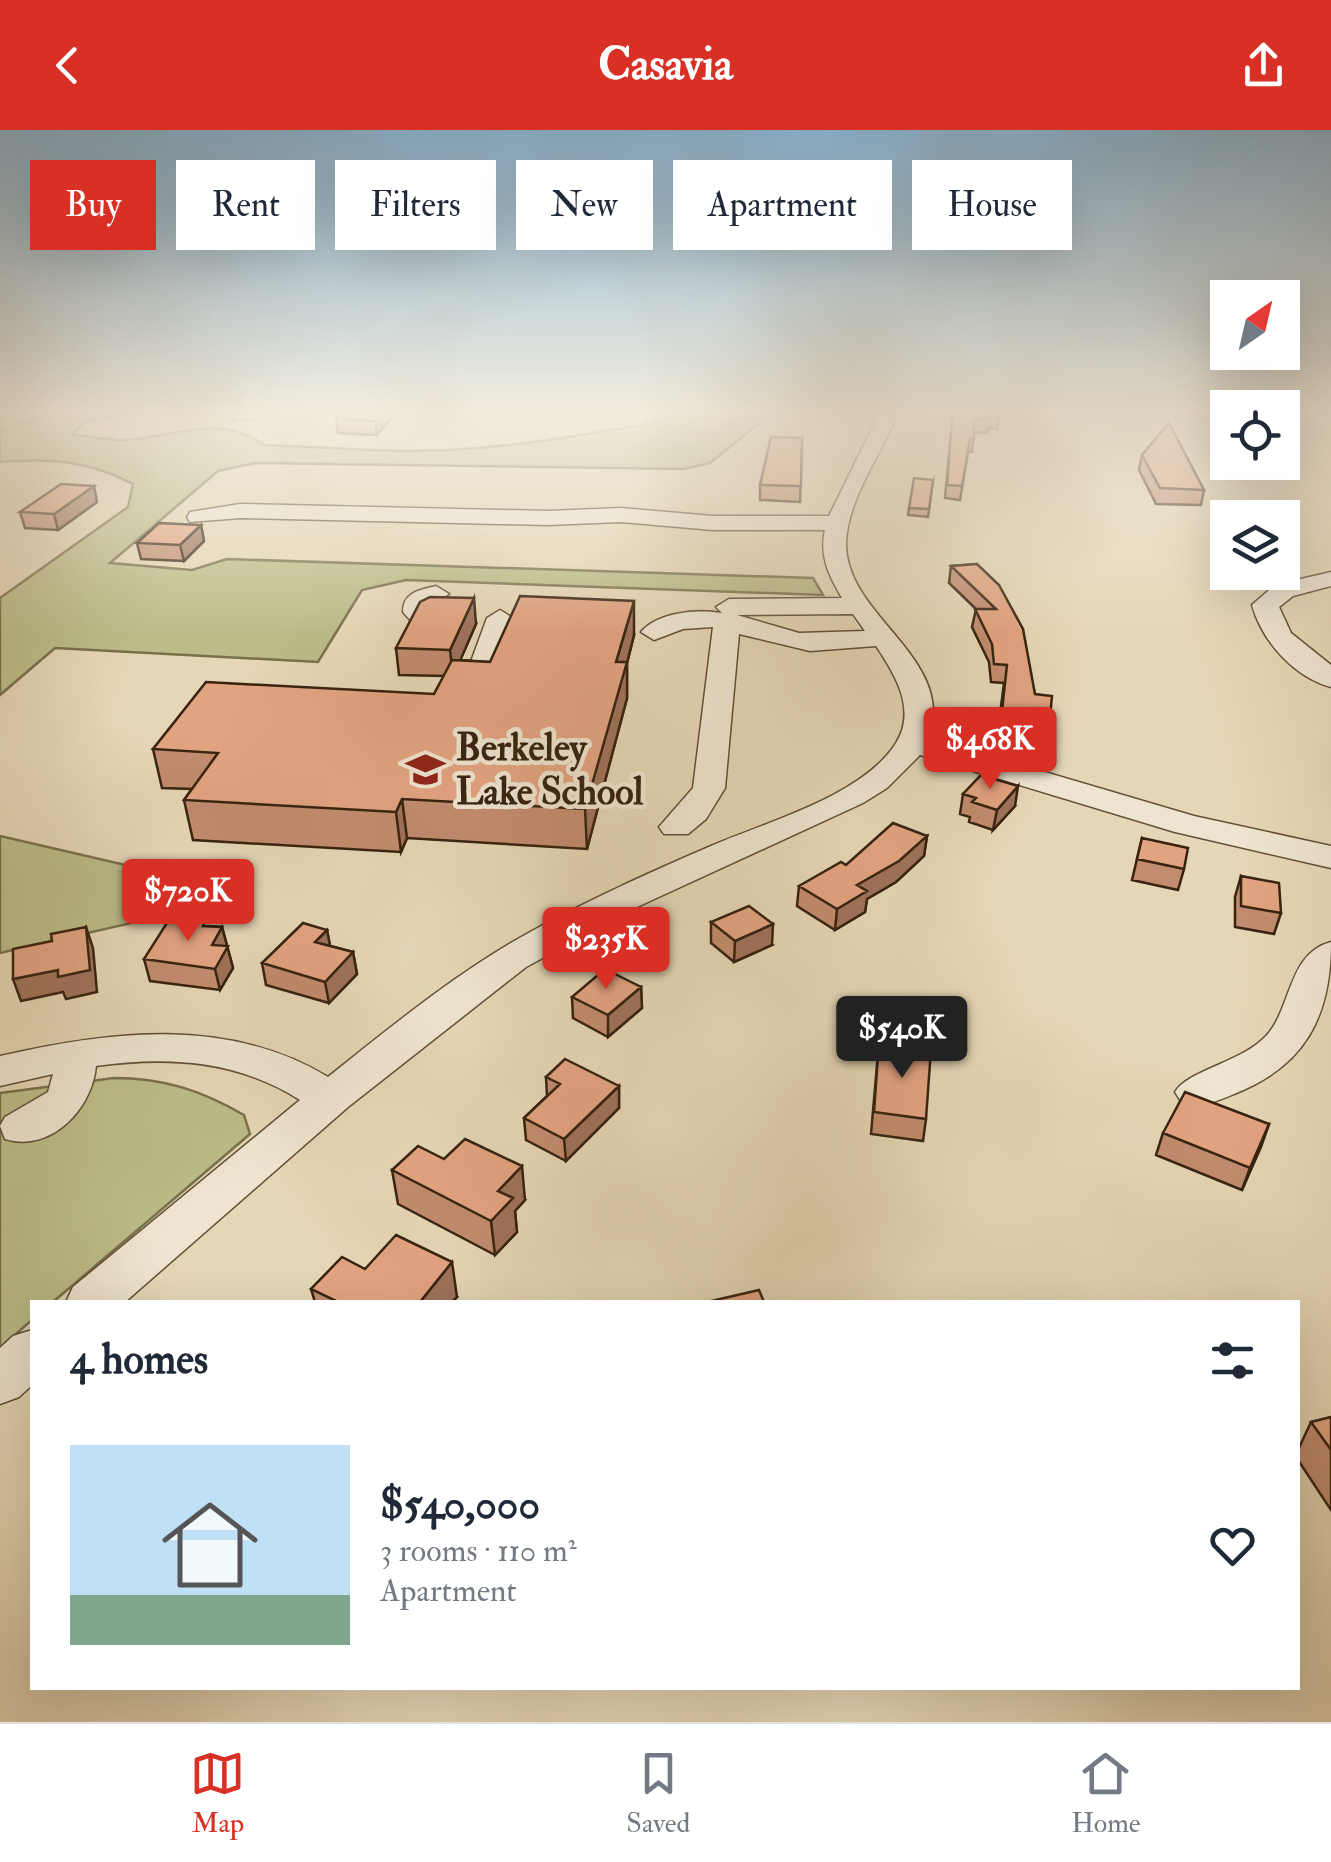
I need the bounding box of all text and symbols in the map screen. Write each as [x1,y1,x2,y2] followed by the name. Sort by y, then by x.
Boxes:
[598,37,733,93] text: Casavia
[40,38,95,93] icon: back
[1236,38,1291,93] icon: share
[30,160,156,250] chip: Buy
[176,160,315,250] chip: Rent
[335,160,496,250] chip: Filters
[516,160,653,250] chip: New
[673,160,892,250] chip: Apartment
[912,160,1072,250] chip: House
[1210,280,1300,370] north arrow
[1210,280,1300,590] map controls
[1210,390,1300,480] button: locate
[1210,500,1300,590] button: layers
[920,707,1060,792] pin: $468K
[946,719,1034,759] text: $468K
[456,724,643,816] place label: Berkeley Lake School
[405,749,447,791] school or university icon: Berkeley Lake School
[118,859,258,944] pin: $720K
[144,871,232,911] text: $720K
[536,907,676,992] pin: $235K
[564,919,648,959] text: $235K
[832,996,972,1081] pin: $540K
[858,1008,946,1048] text: $540K
[1205,1333,1260,1388] icon: filters
[70,1334,208,1386] text: 4 homes
[380,1479,540,1531] text: $540,000
[150,1485,270,1605] icon: home
[1205,1518,1260,1573] icon: heart
[380,1531,577,1571] text: 3 rooms · 110 m²
[380,1571,517,1611] text: Apartment
[190,1746,245,1841] tab: Map
[626,1746,690,1841] tab: Saved
[1071,1746,1141,1841] tab: Home

